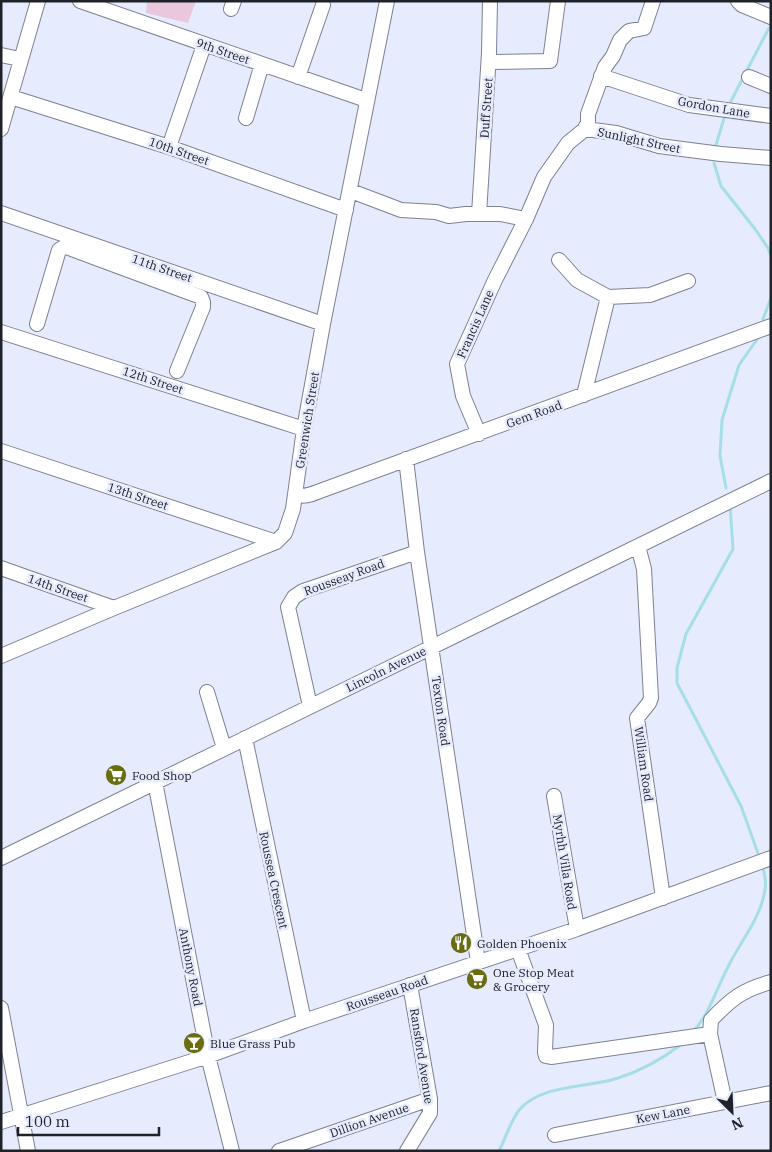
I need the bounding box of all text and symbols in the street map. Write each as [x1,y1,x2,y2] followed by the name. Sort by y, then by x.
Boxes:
[194,35,252,67] street label: 9th Street
[476,77,496,139] street label: Duff Street
[677,93,751,121] street label: Gordon Lane
[596,124,682,156] street label: Sunlight Street
[147,134,211,168] street label: 10th Street
[130,251,194,285] street label: 11th Street
[453,288,497,360] street label: Francis Lane
[121,363,185,397] street label: 12th Street
[292,371,322,469] street label: Greenwich Street
[504,397,564,431] street label: Gem Road
[106,479,170,513] street label: 13th Street
[302,555,386,599] street label: Rousseay Road
[26,571,90,605] street label: 14th Street
[343,643,429,695] street label: Lincoln Avenue
[429,675,453,747] street label: Texton Road
[631,726,657,802] street label: William Road
[104,763,128,787] supermarket icon: Food Shop
[132,768,192,783] place label: Food Shop
[550,813,580,911] street label: Myrhh Villa Road
[256,830,292,930] street label: Roussea Crescent
[176,926,206,1008] street label: Anthony Road
[449,931,473,955] restaurant icon: Golden Phoenix
[477,936,567,951] place label: Golden Phoenix
[493,965,574,994] place label: One Stop Meat & Grocery
[465,967,489,991] supermarket icon: One Stop Meat & Grocery
[344,972,430,1014] street label: Rousseau Road
[407,1007,437,1105] street label: Ransford Avenue
[182,1031,206,1055] bar icon: Blue Grass Pub
[210,1036,295,1051] place label: Blue Grass Pub
[707,1087,757,1137] north arrow
[327,1099,411,1141] street label: Dillion Avenue
[635,1101,691,1127] street label: Kew Lane
[18,1104,159,1136] scale bar
[25,1112,70,1131] text: 100 m
[729,1113,746,1134] text: N

